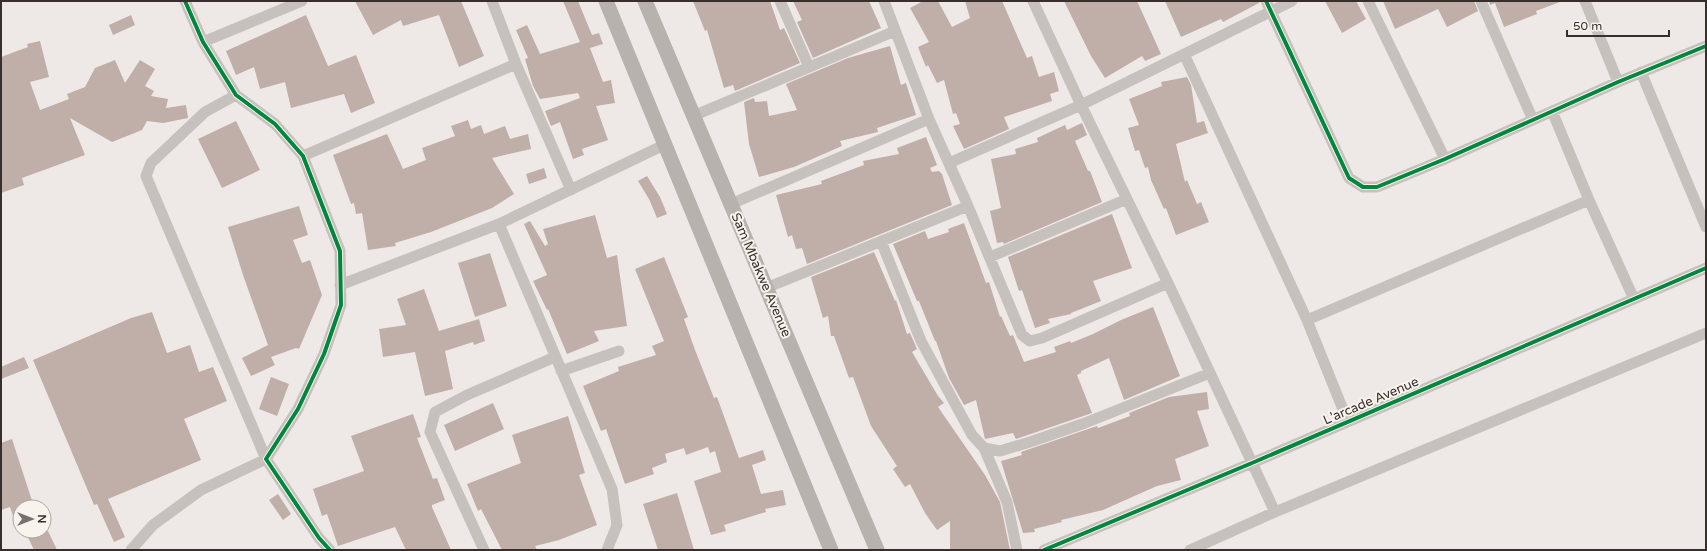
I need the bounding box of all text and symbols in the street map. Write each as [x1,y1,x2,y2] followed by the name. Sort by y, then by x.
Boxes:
[1567,12,1669,38] scale bar
[1573,19,1602,33] text: 50 m
[728,211,794,339] street label: Sam Mbakwe Avenue
[1321,374,1421,428] street label: L’arcade Avenue
[12,499,52,539] north arrow
[35,515,48,523] text: N

